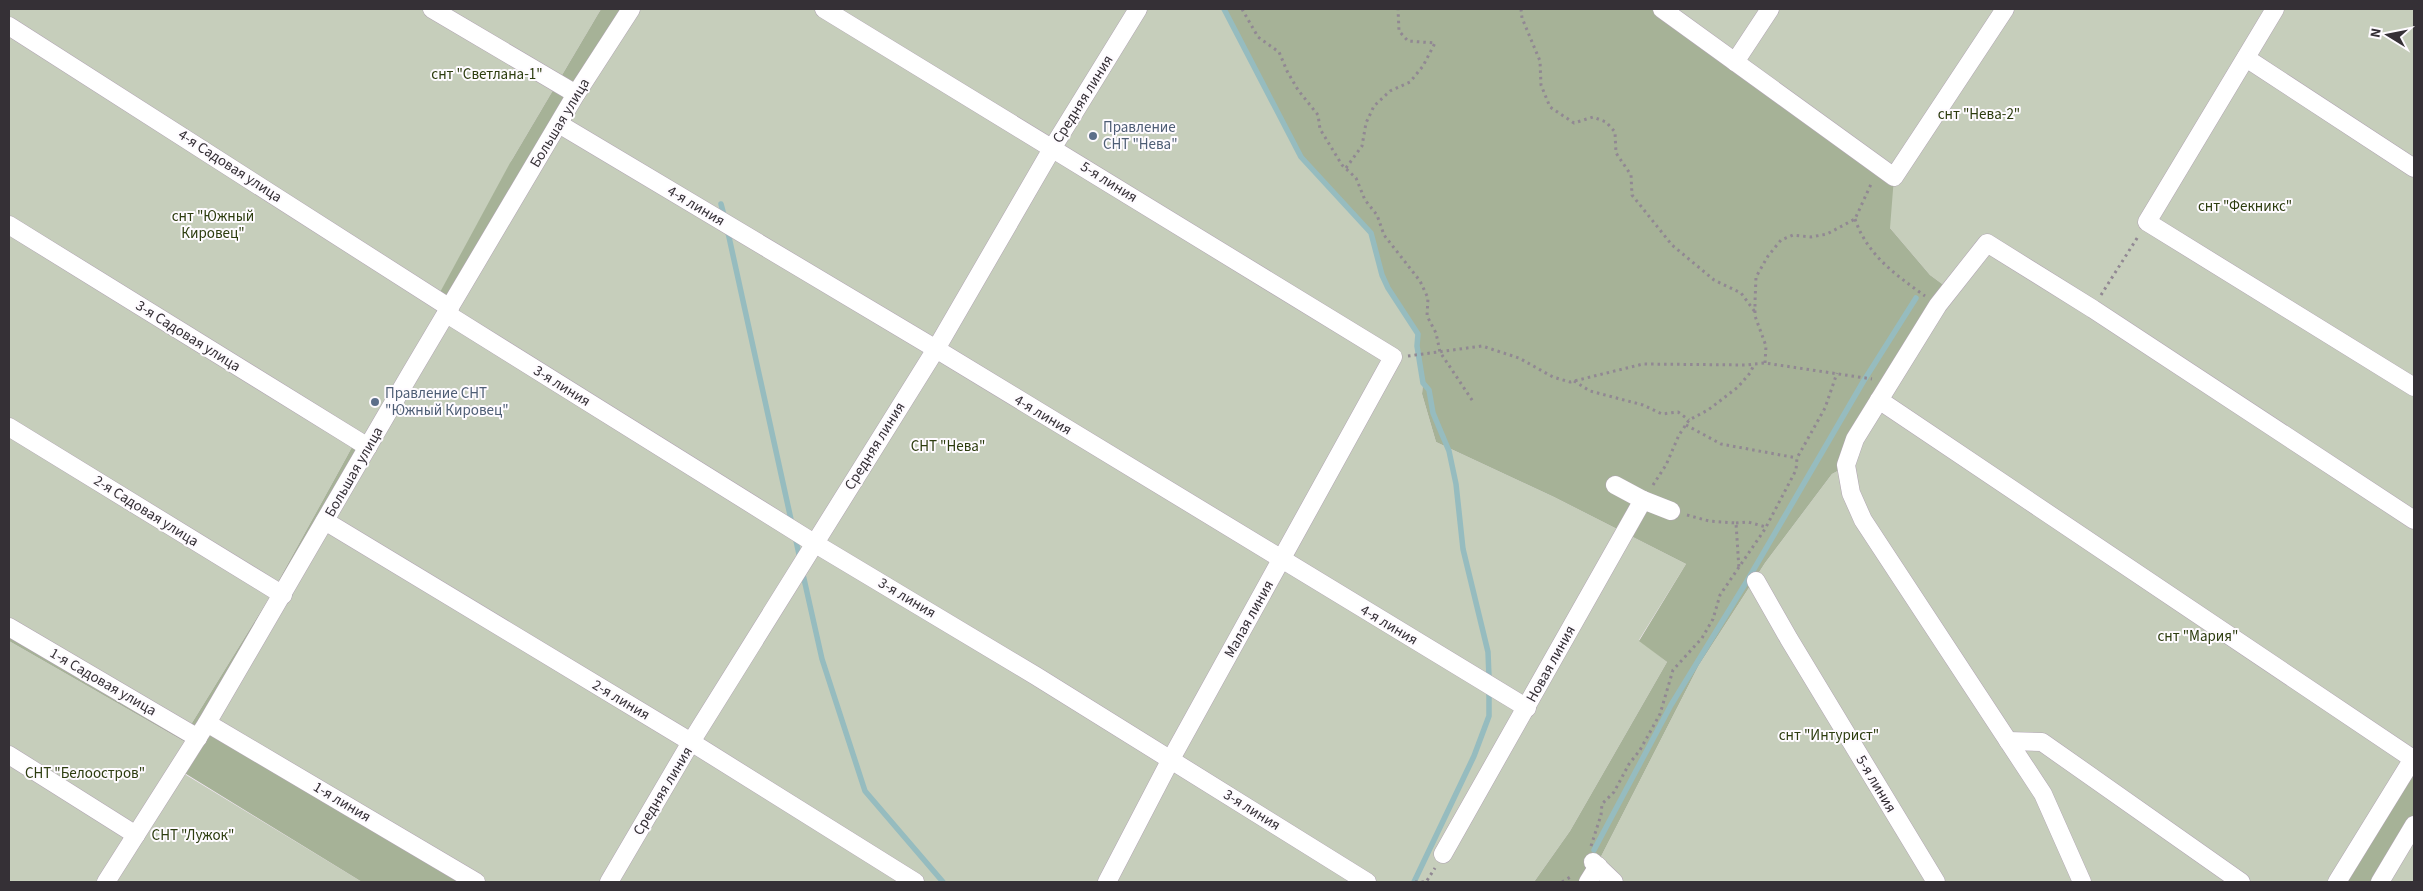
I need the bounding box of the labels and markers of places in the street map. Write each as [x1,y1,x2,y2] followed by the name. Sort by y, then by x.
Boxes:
[1103,117,1178,155] place label: Правление СНТ "Нева"
[1087,130,1099,142] marker: Правление СНТ "Нева"
[385,383,509,421] place label: Правление СНТ "Южный Кировец"
[369,396,381,408] marker: Правление СНТ "Южный Кировец"

